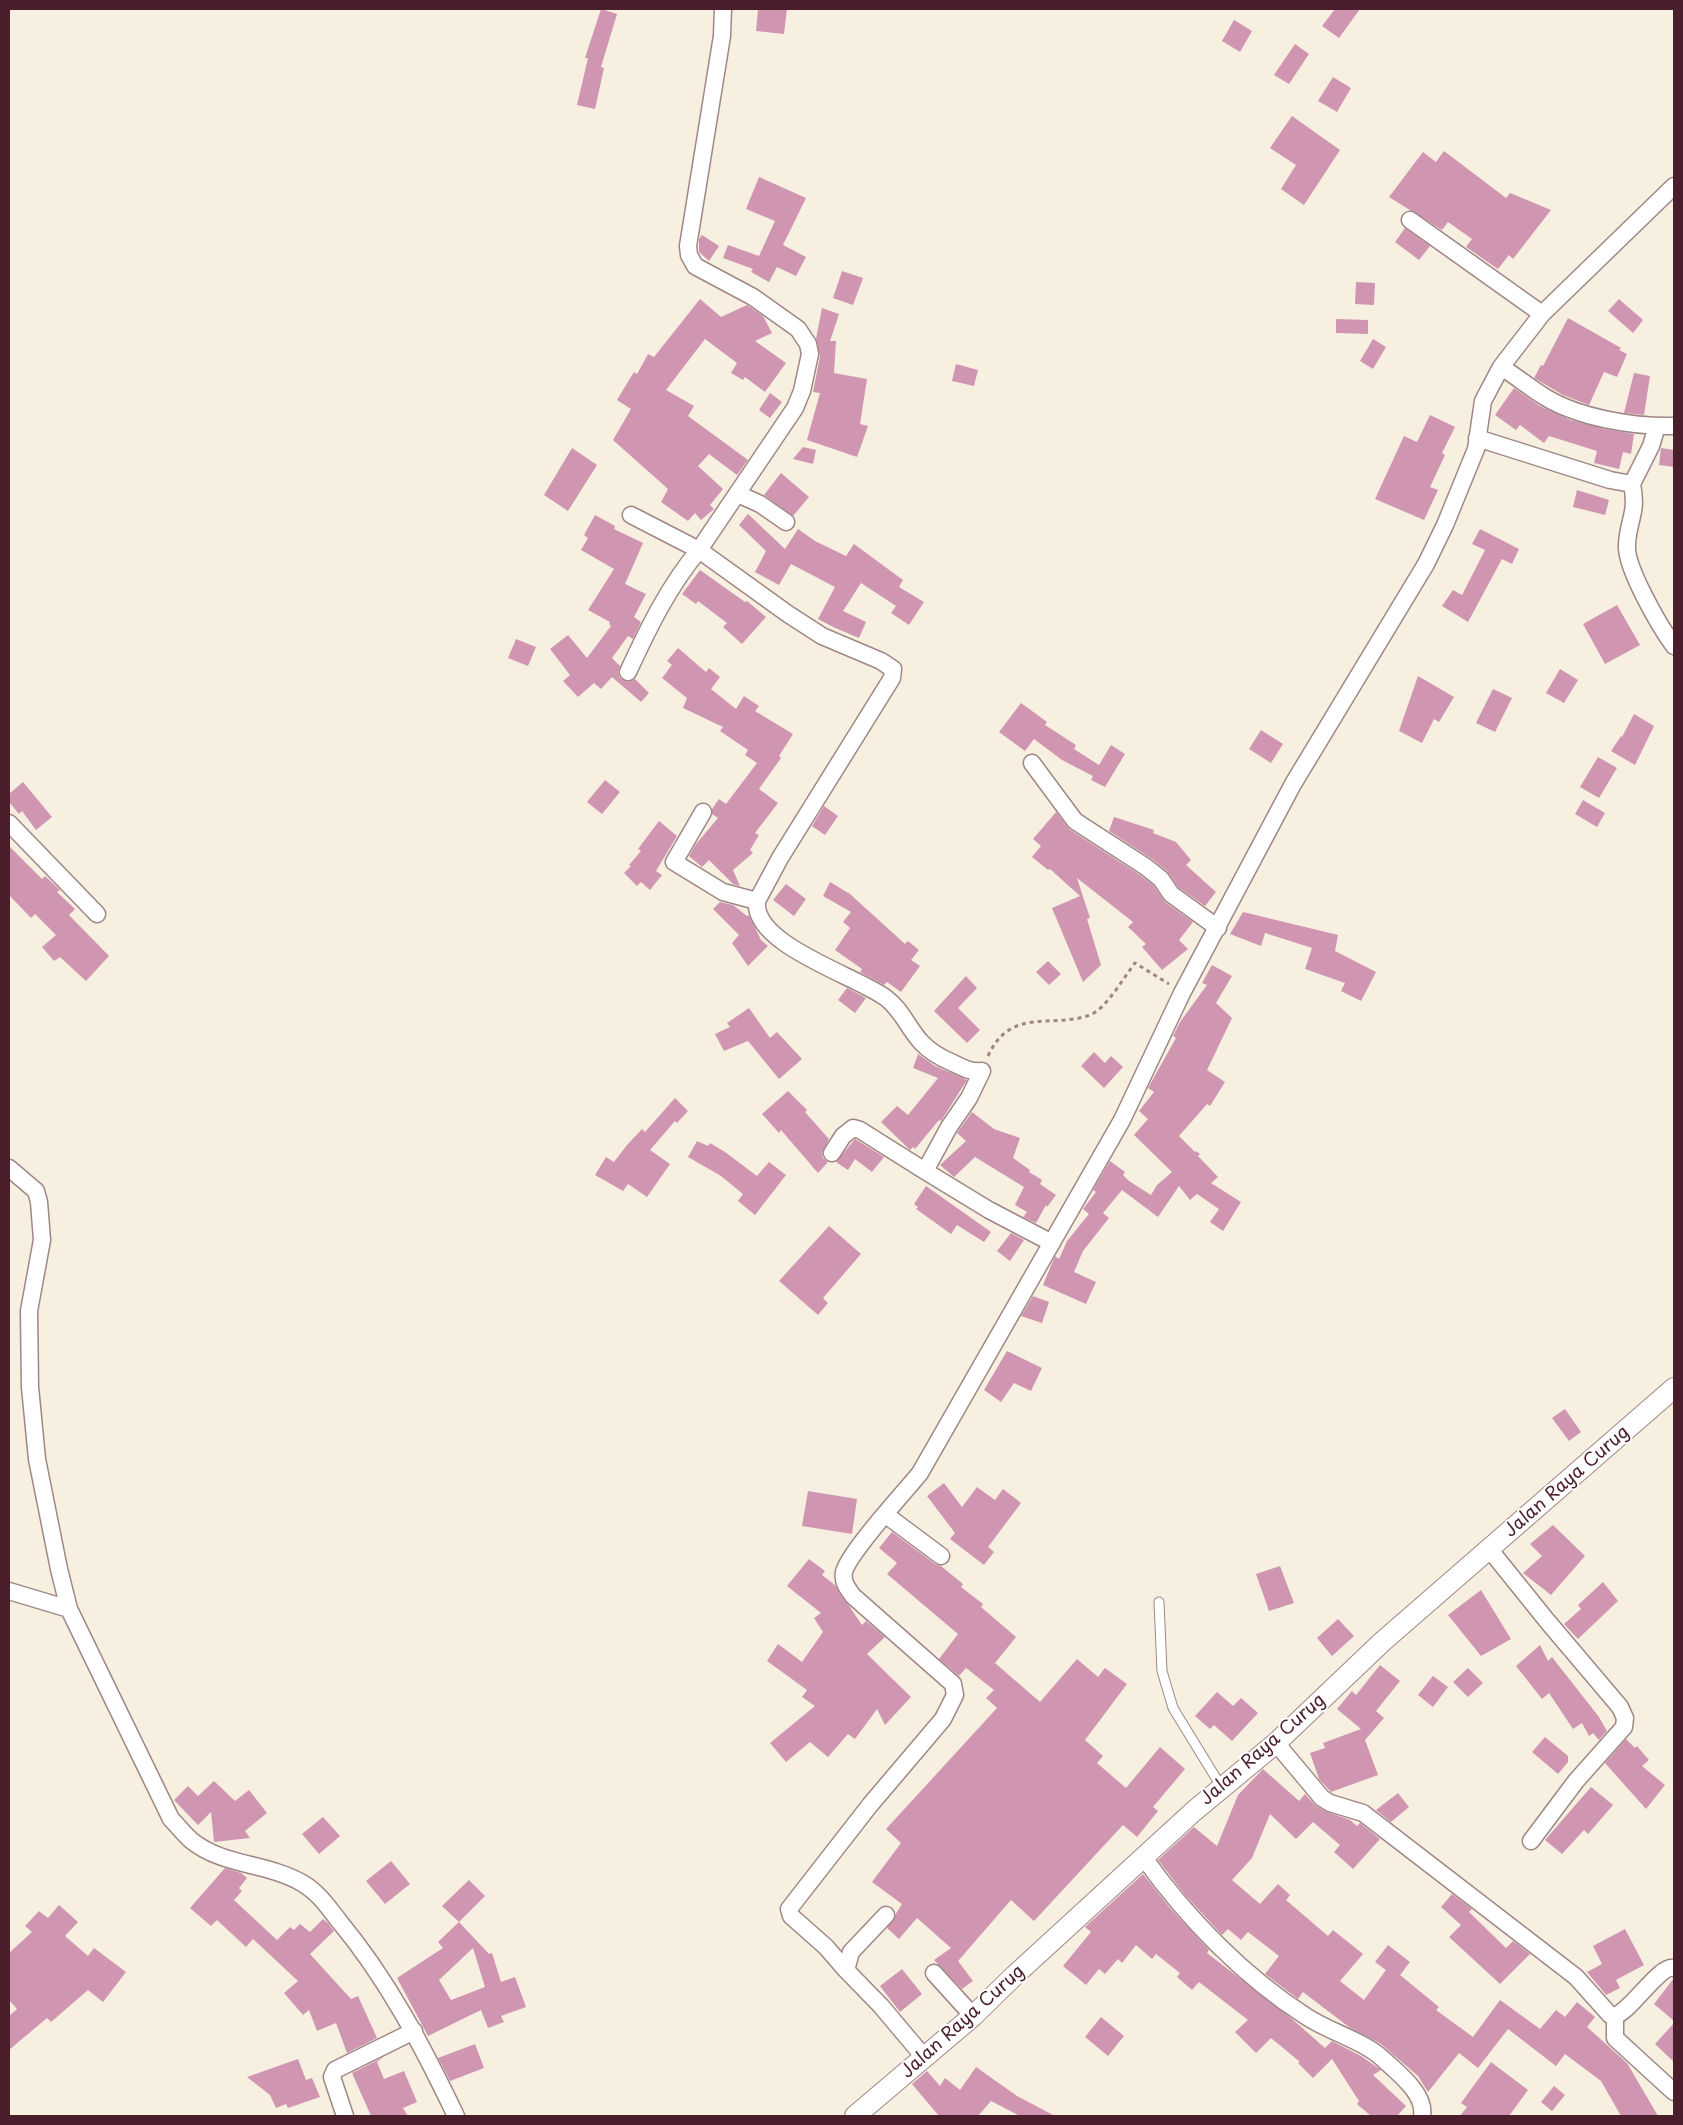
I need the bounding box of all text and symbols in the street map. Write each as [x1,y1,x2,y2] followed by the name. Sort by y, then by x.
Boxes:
[1500,1422,1634,1542] street label: Jalan Raya Curug
[1196,1690,1330,1810] street label: Jalan Raya Curug
[897,1961,1029,2083] street label: Jalan Raya Curug

